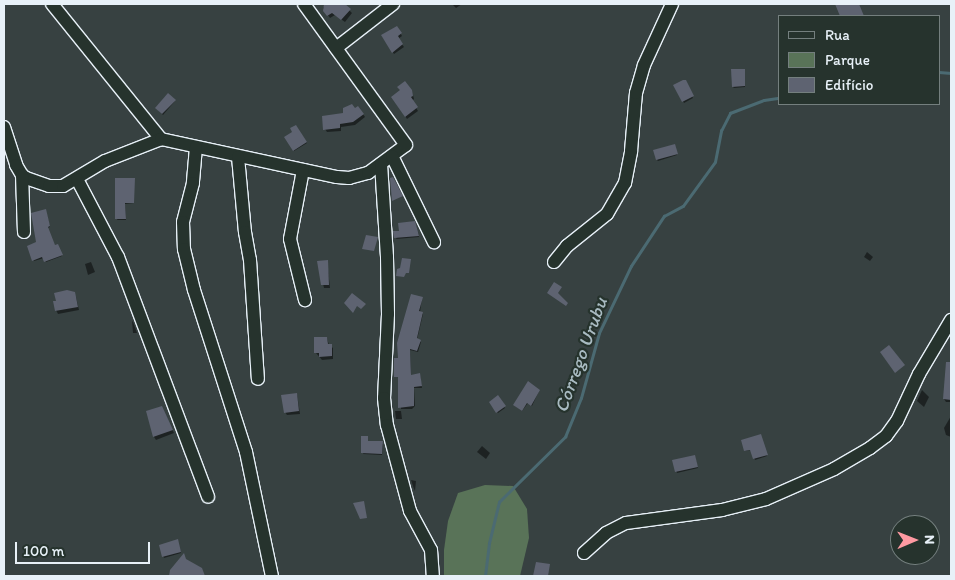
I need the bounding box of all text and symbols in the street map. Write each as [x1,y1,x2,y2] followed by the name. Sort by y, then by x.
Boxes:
[778,15,940,105] legend
[825,26,850,44] text: Rua
[825,51,870,69] text: Parque
[825,76,873,94] text: Edifício
[550,295,612,415] water label: Córrego Urubu
[890,515,940,565] north arrow
[18,532,152,564] scale bar
[921,535,938,545] text: N
[23,542,64,560] text: 100 m

